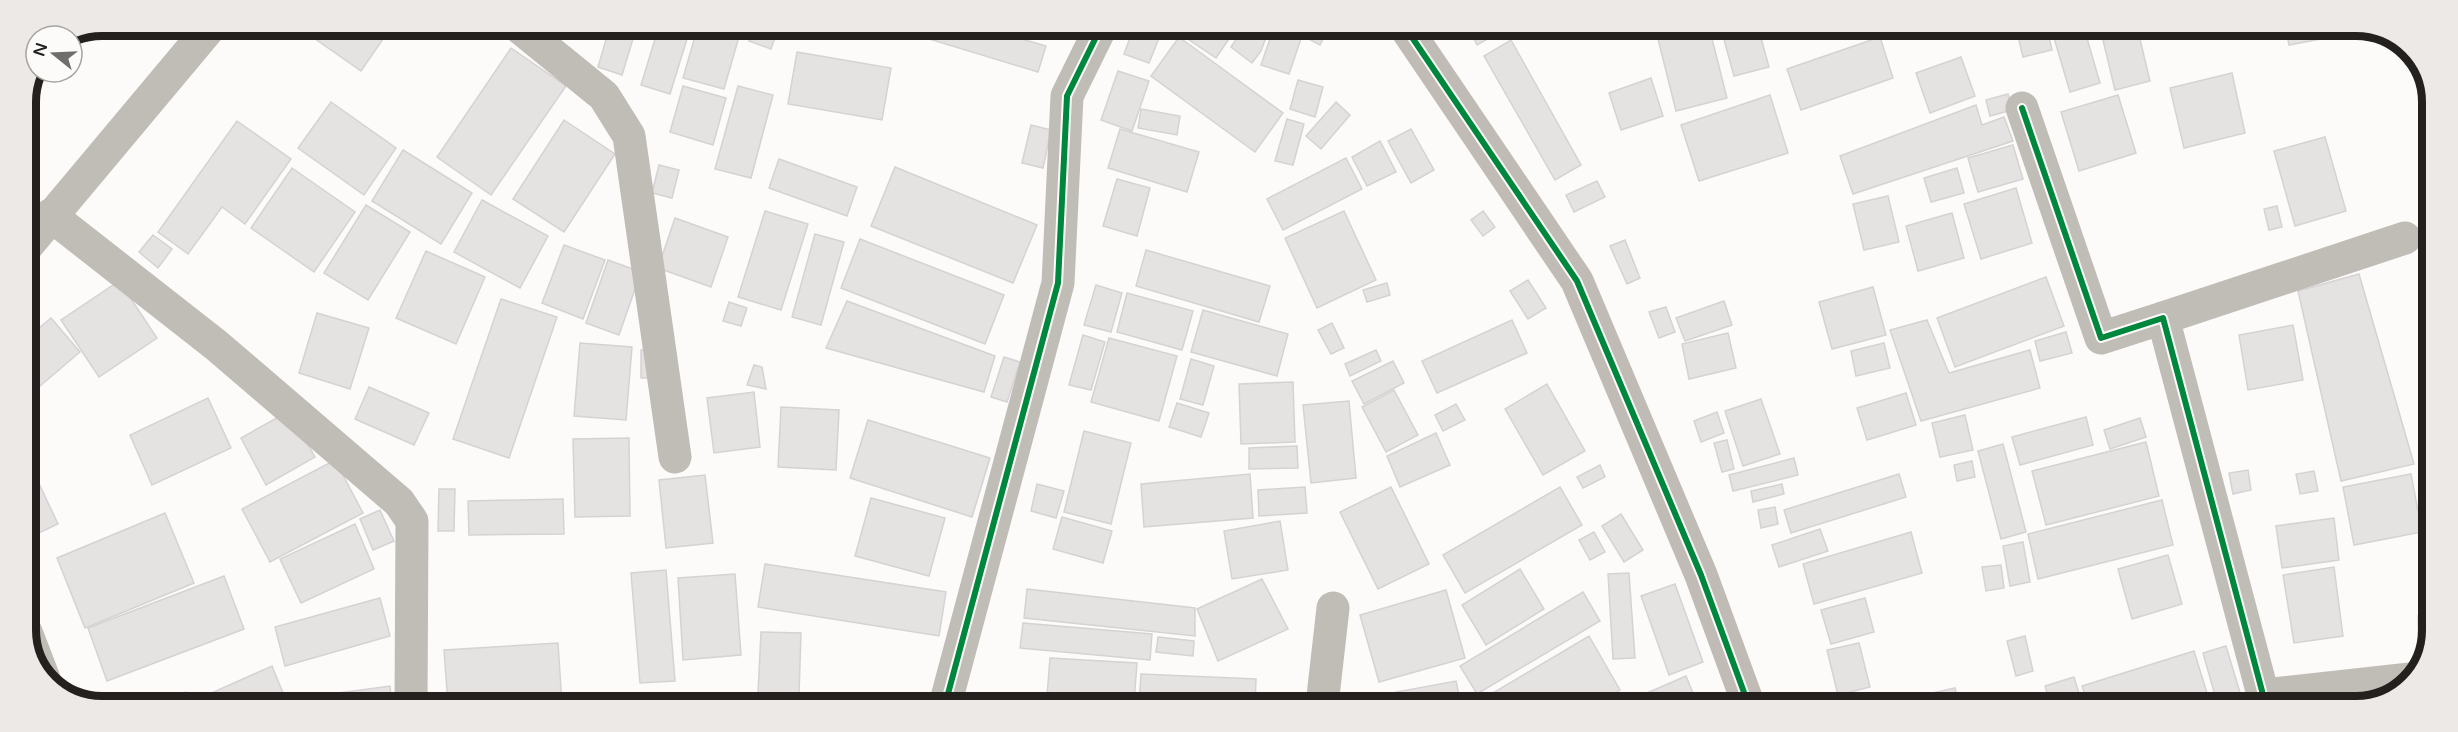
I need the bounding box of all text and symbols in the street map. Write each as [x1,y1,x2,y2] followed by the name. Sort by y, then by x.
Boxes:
[24,24,84,84] north arrow
[29,40,52,59] text: N

